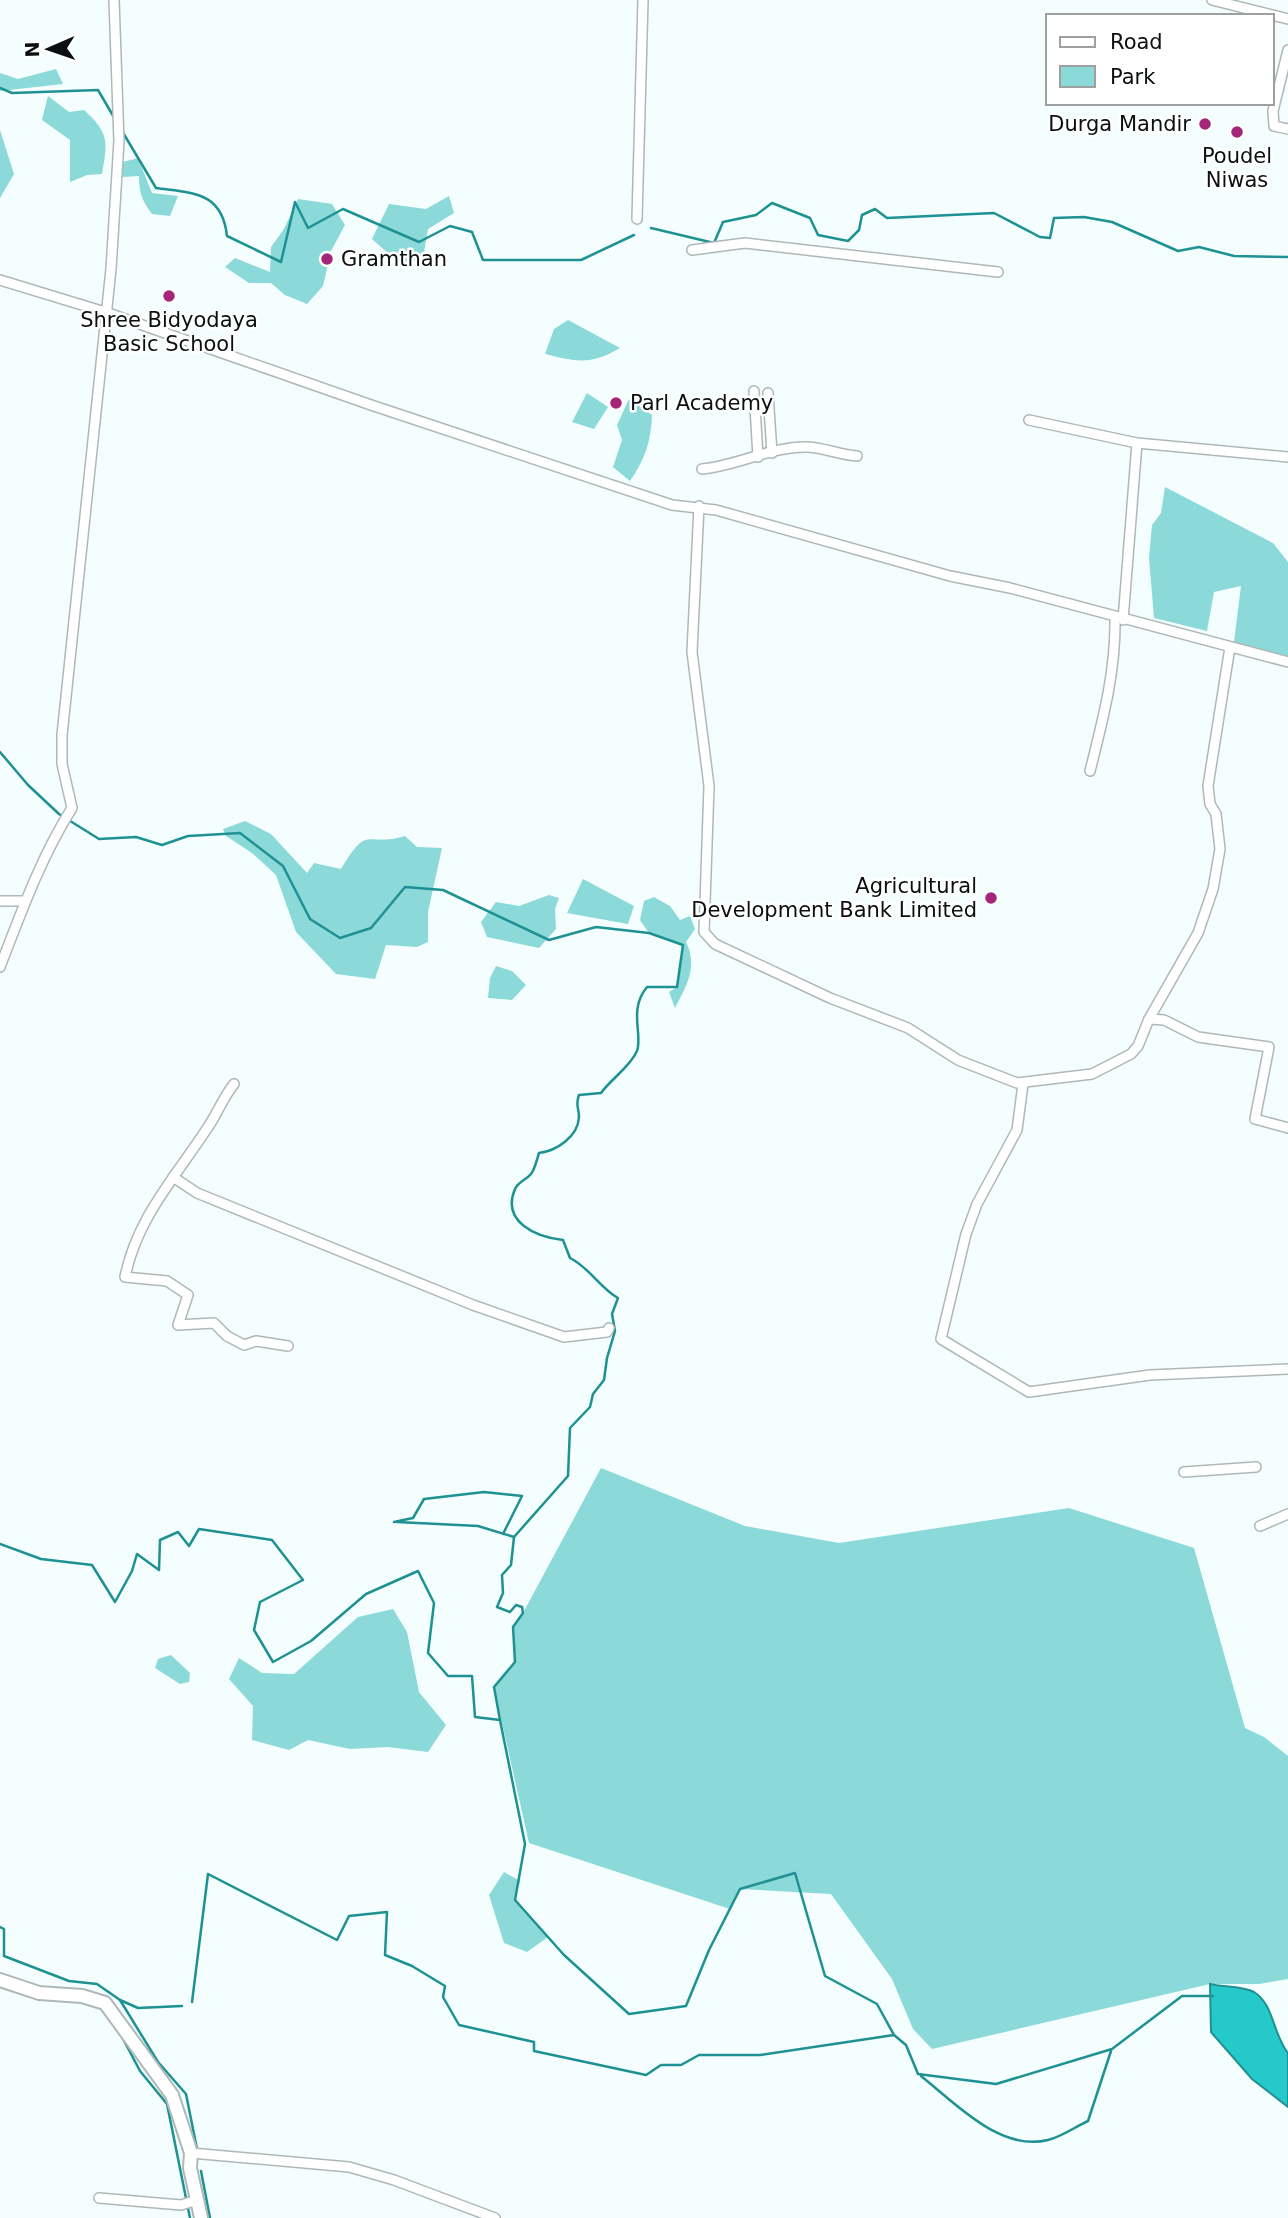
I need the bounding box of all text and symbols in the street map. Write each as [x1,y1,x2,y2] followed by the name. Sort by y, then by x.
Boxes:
[14,14,84,84] north arrow
[1046,14,1274,105] legend
[1110,30,1163,54] text: Road
[21,41,43,58] text: N
[1110,65,1156,89] text: Park
[1048,112,1191,136] place label: Durga Mandir
[1197,116,1213,132] marker: Durga Mandir
[1229,124,1245,140] marker: Poudel Niwas
[1202,144,1272,192] place label: Poudel Niwas
[341,247,447,271] place label: Gramthan
[319,251,335,267] marker: Gramthan
[161,288,177,304] marker: Shree Bidyodaya Basic School
[80,308,258,356] place label: Shree Bidyodaya Basic School
[630,391,773,415] place label: Parl Academy
[608,395,624,411] marker: Parl Academy
[691,874,977,922] place label: Agricultural Development Bank Limited
[983,890,999,906] marker: Agricultural Development Bank Limited

